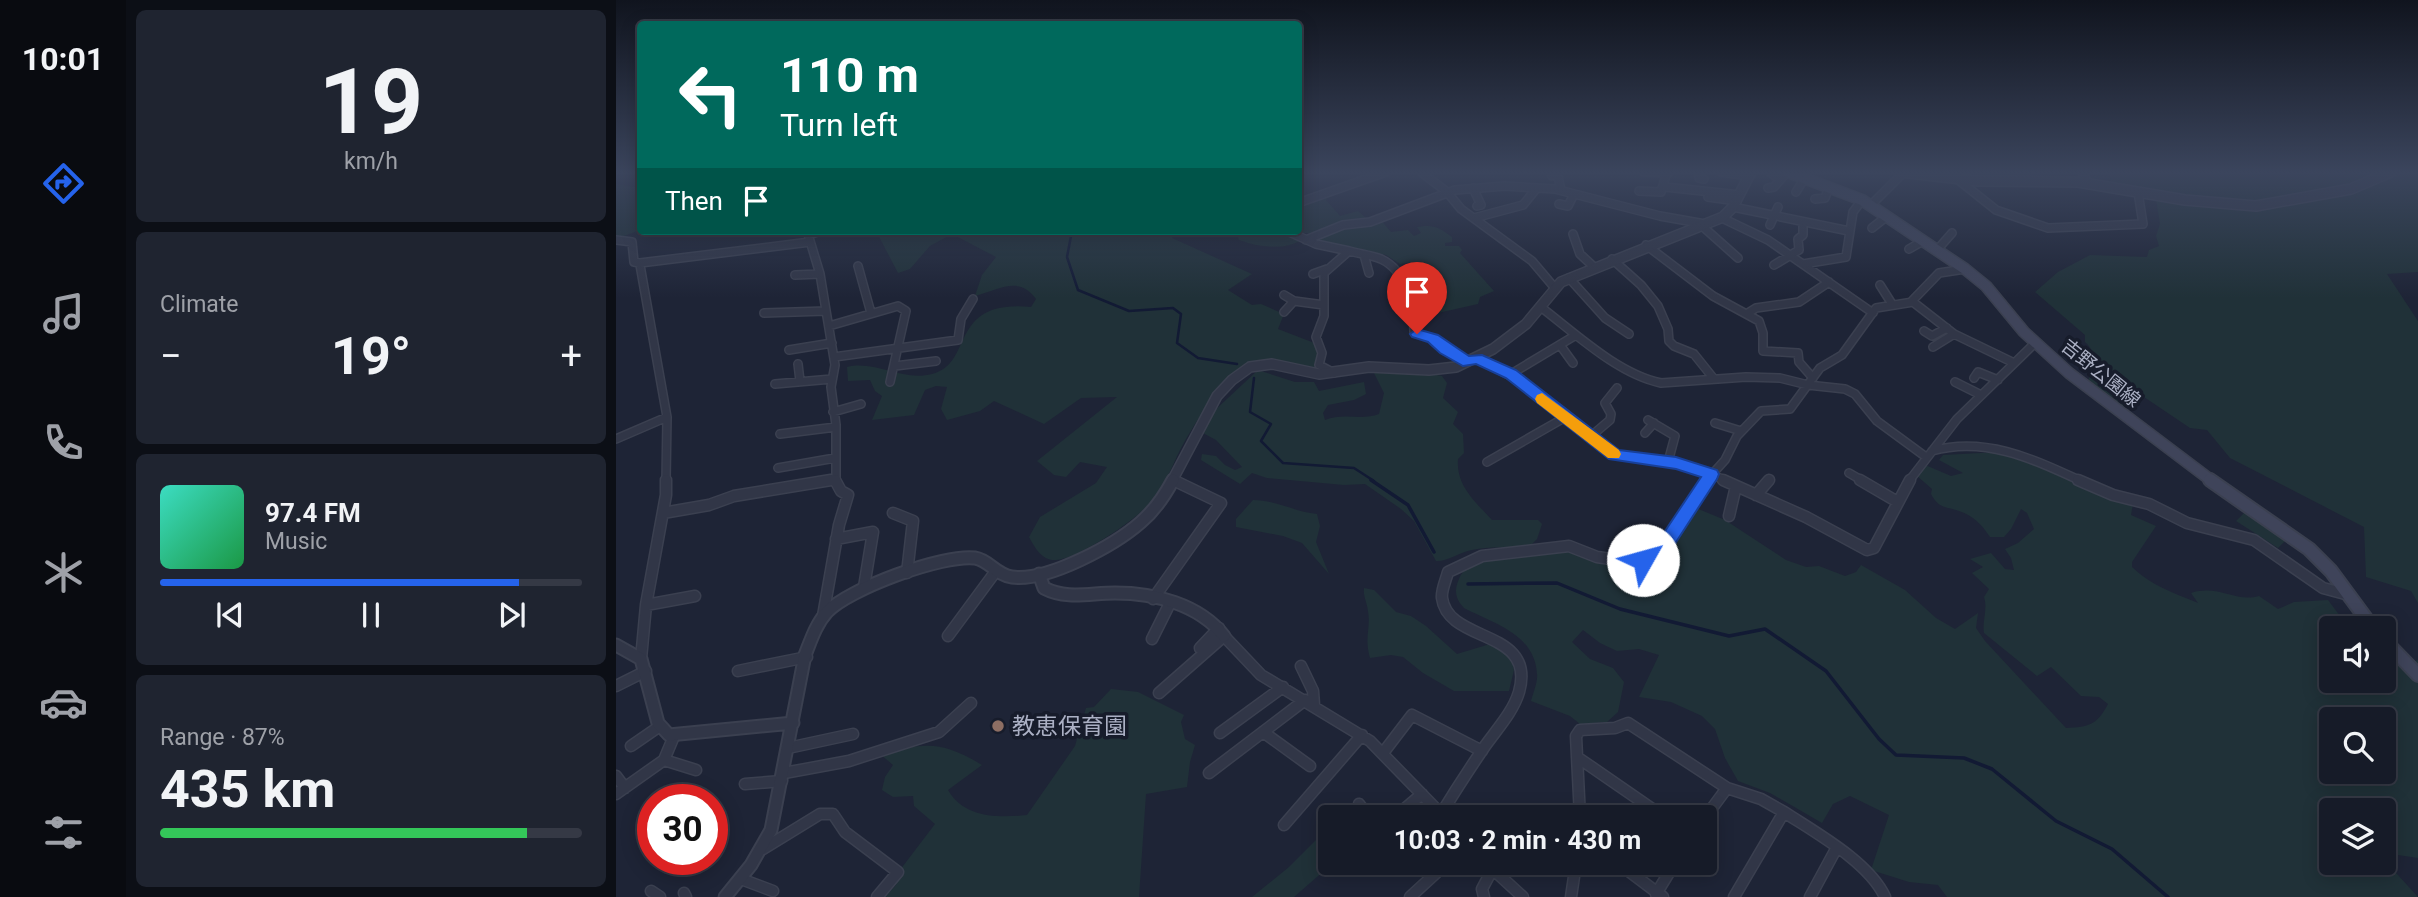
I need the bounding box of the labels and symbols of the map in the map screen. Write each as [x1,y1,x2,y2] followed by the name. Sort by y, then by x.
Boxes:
[1387,262,1447,334] pin
[2057,334,2145,412] street label: 吉野公園線
[1606,523,1680,597] position arrow
[1012,713,1127,740] place label: 教恵保育園
[990,718,1006,734] marker: 教恵保育園
[637,784,728,875] speed limit sign: 30

